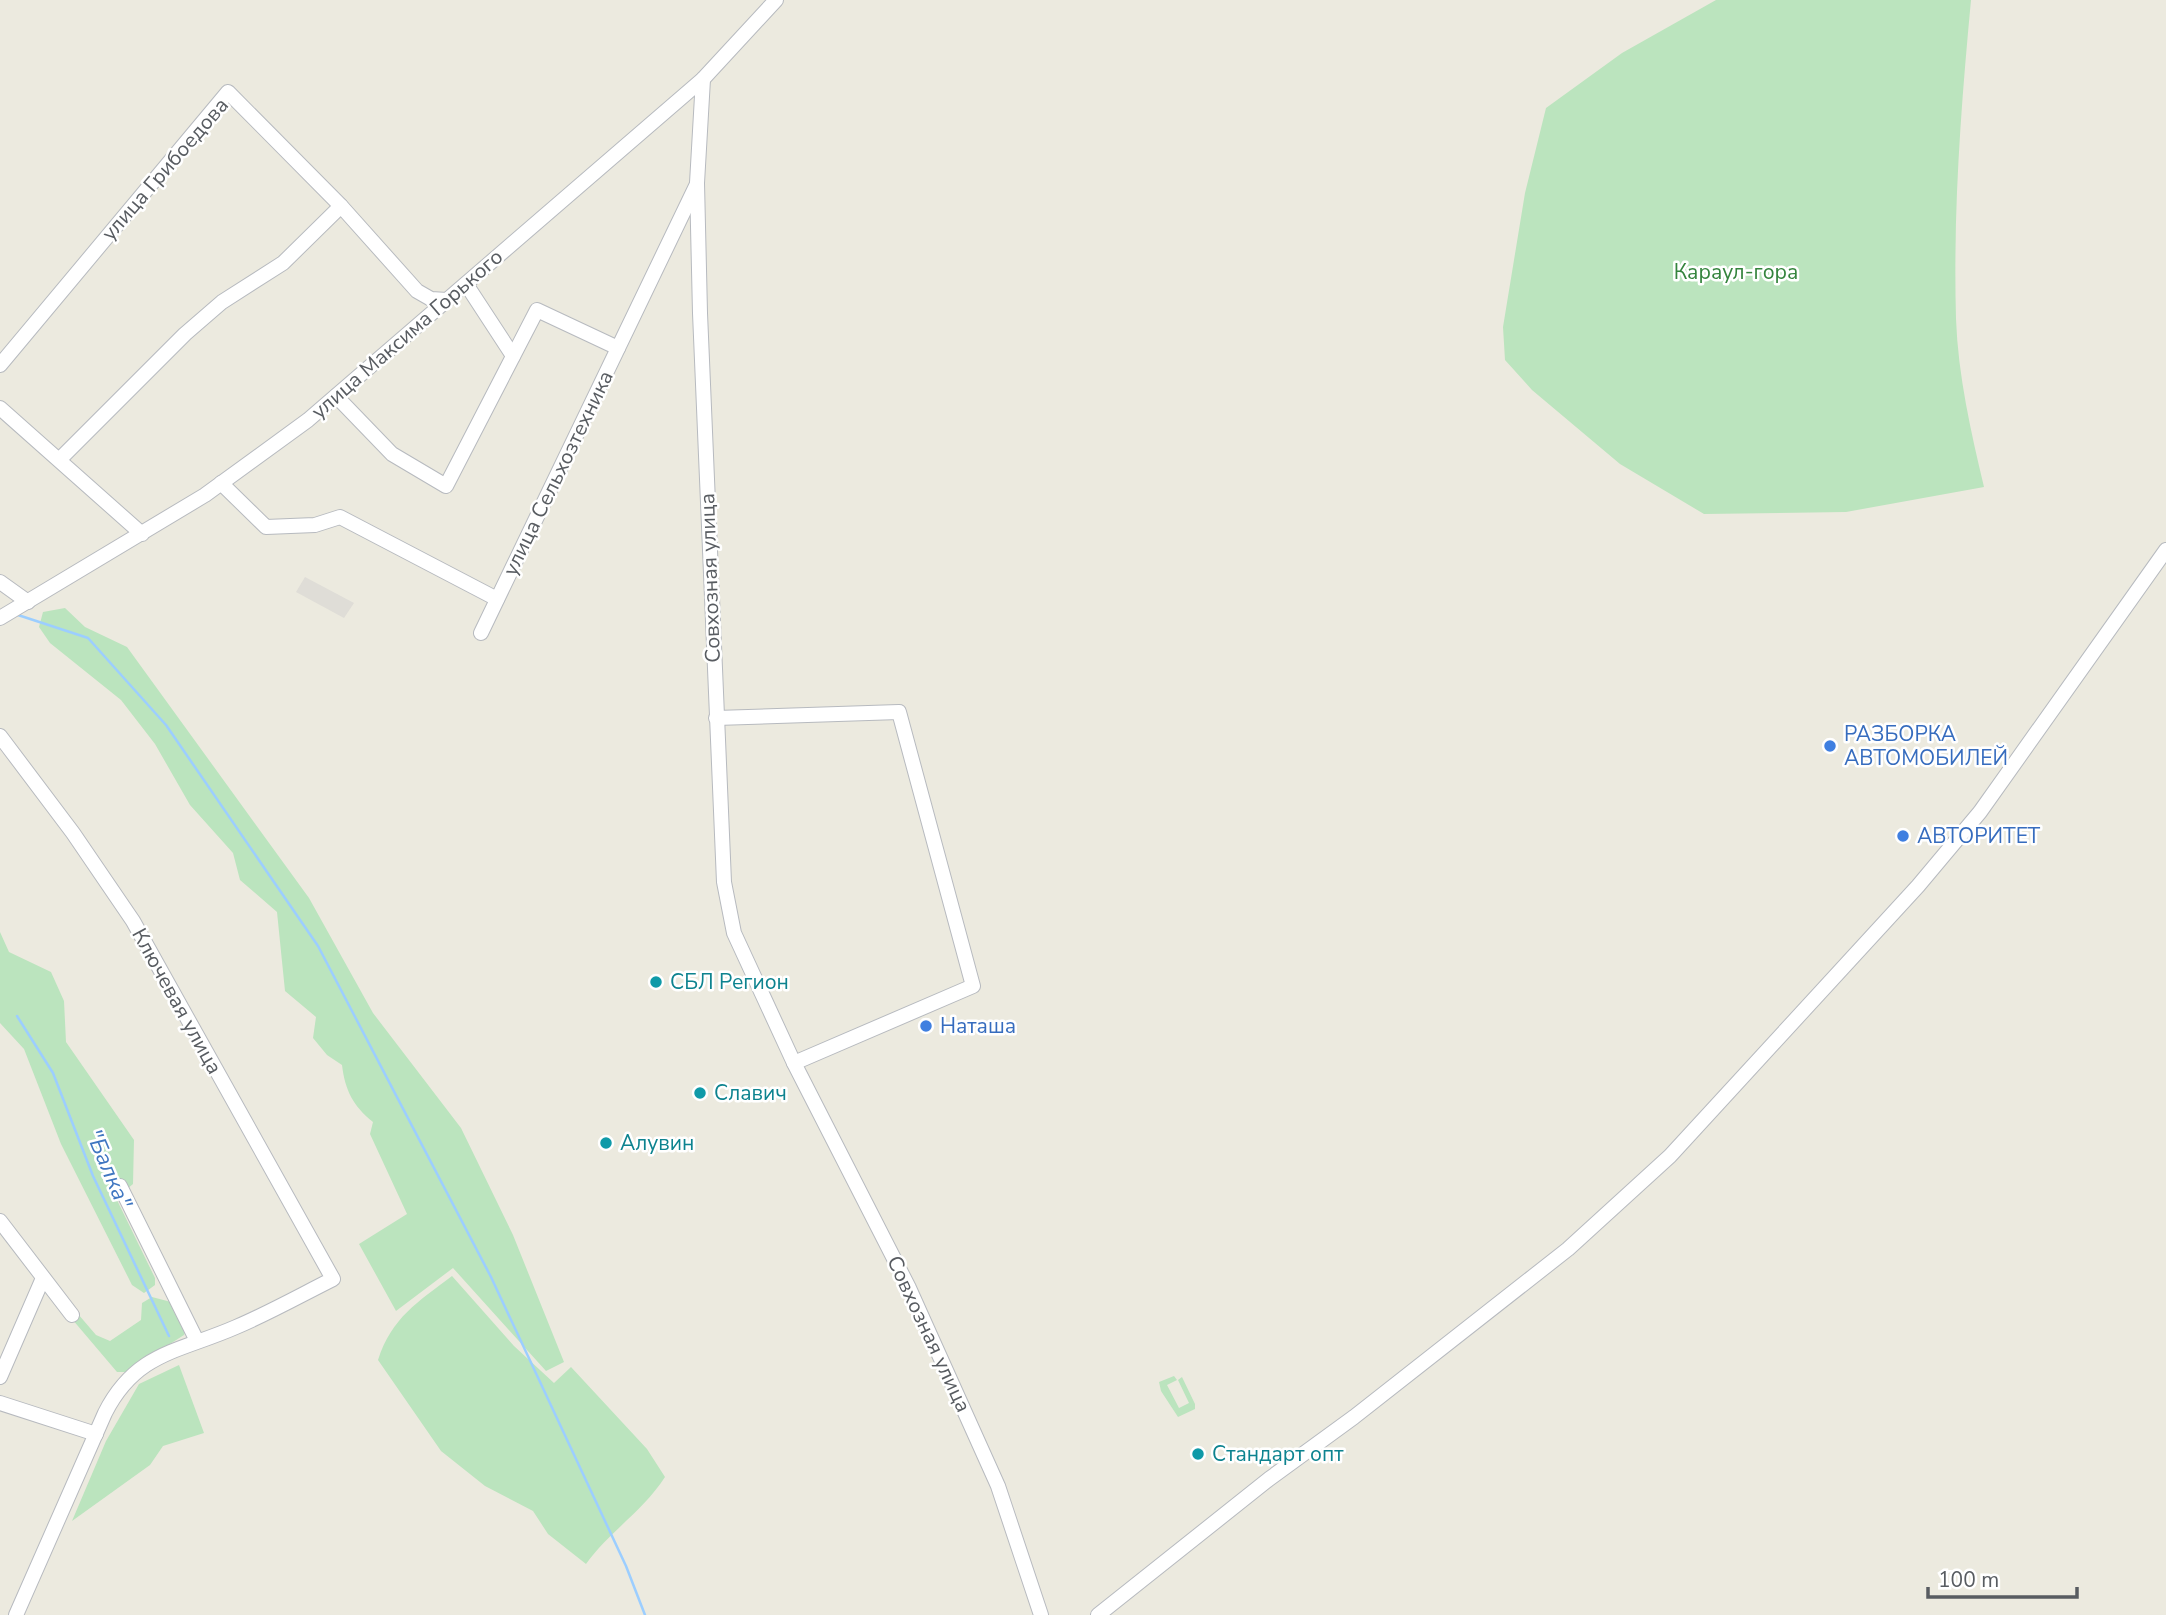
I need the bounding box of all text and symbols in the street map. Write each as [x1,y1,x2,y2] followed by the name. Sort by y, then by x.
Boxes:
[95,92,235,246] street label: улица Грибоедова
[305,243,509,425] street label: улица Максима Горького
[1674,258,1798,286] park label: Караул-гора
[496,366,620,580] street label: улица Сельхозтехника
[693,493,727,663] street label: Совхозная улица
[1844,720,2008,772] place label: РАЗБОРКА АВТОМОБИЛЕЙ
[1822,738,1838,754] marker: РАЗБОРКА АВТОМОБИЛЕЙ
[1917,822,2041,850] place label: АВТОРИТЕТ
[1895,828,1911,844] marker: АВТОРИТЕТ
[125,923,229,1079] street label: Ключевая улица
[670,968,789,996] place label: СБЛ Регион
[648,974,664,990] marker: СБЛ Регион
[940,1012,1016,1040] place label: Наташа
[918,1018,934,1034] marker: Наташа
[714,1079,787,1107] place label: Славич
[692,1085,708,1101] marker: Славич
[78,1125,140,1214] water label: "Балка"
[620,1129,694,1157] place label: Алувин
[598,1135,614,1151] marker: Алувин
[880,1251,978,1417] street label: Совхозная улица
[1212,1440,1344,1468] place label: Стандарт опт
[1190,1446,1206,1462] marker: Стандарт опт
[1928,1556,2077,1600] scale bar
[1938,1566,1999,1594] text: 100 m

